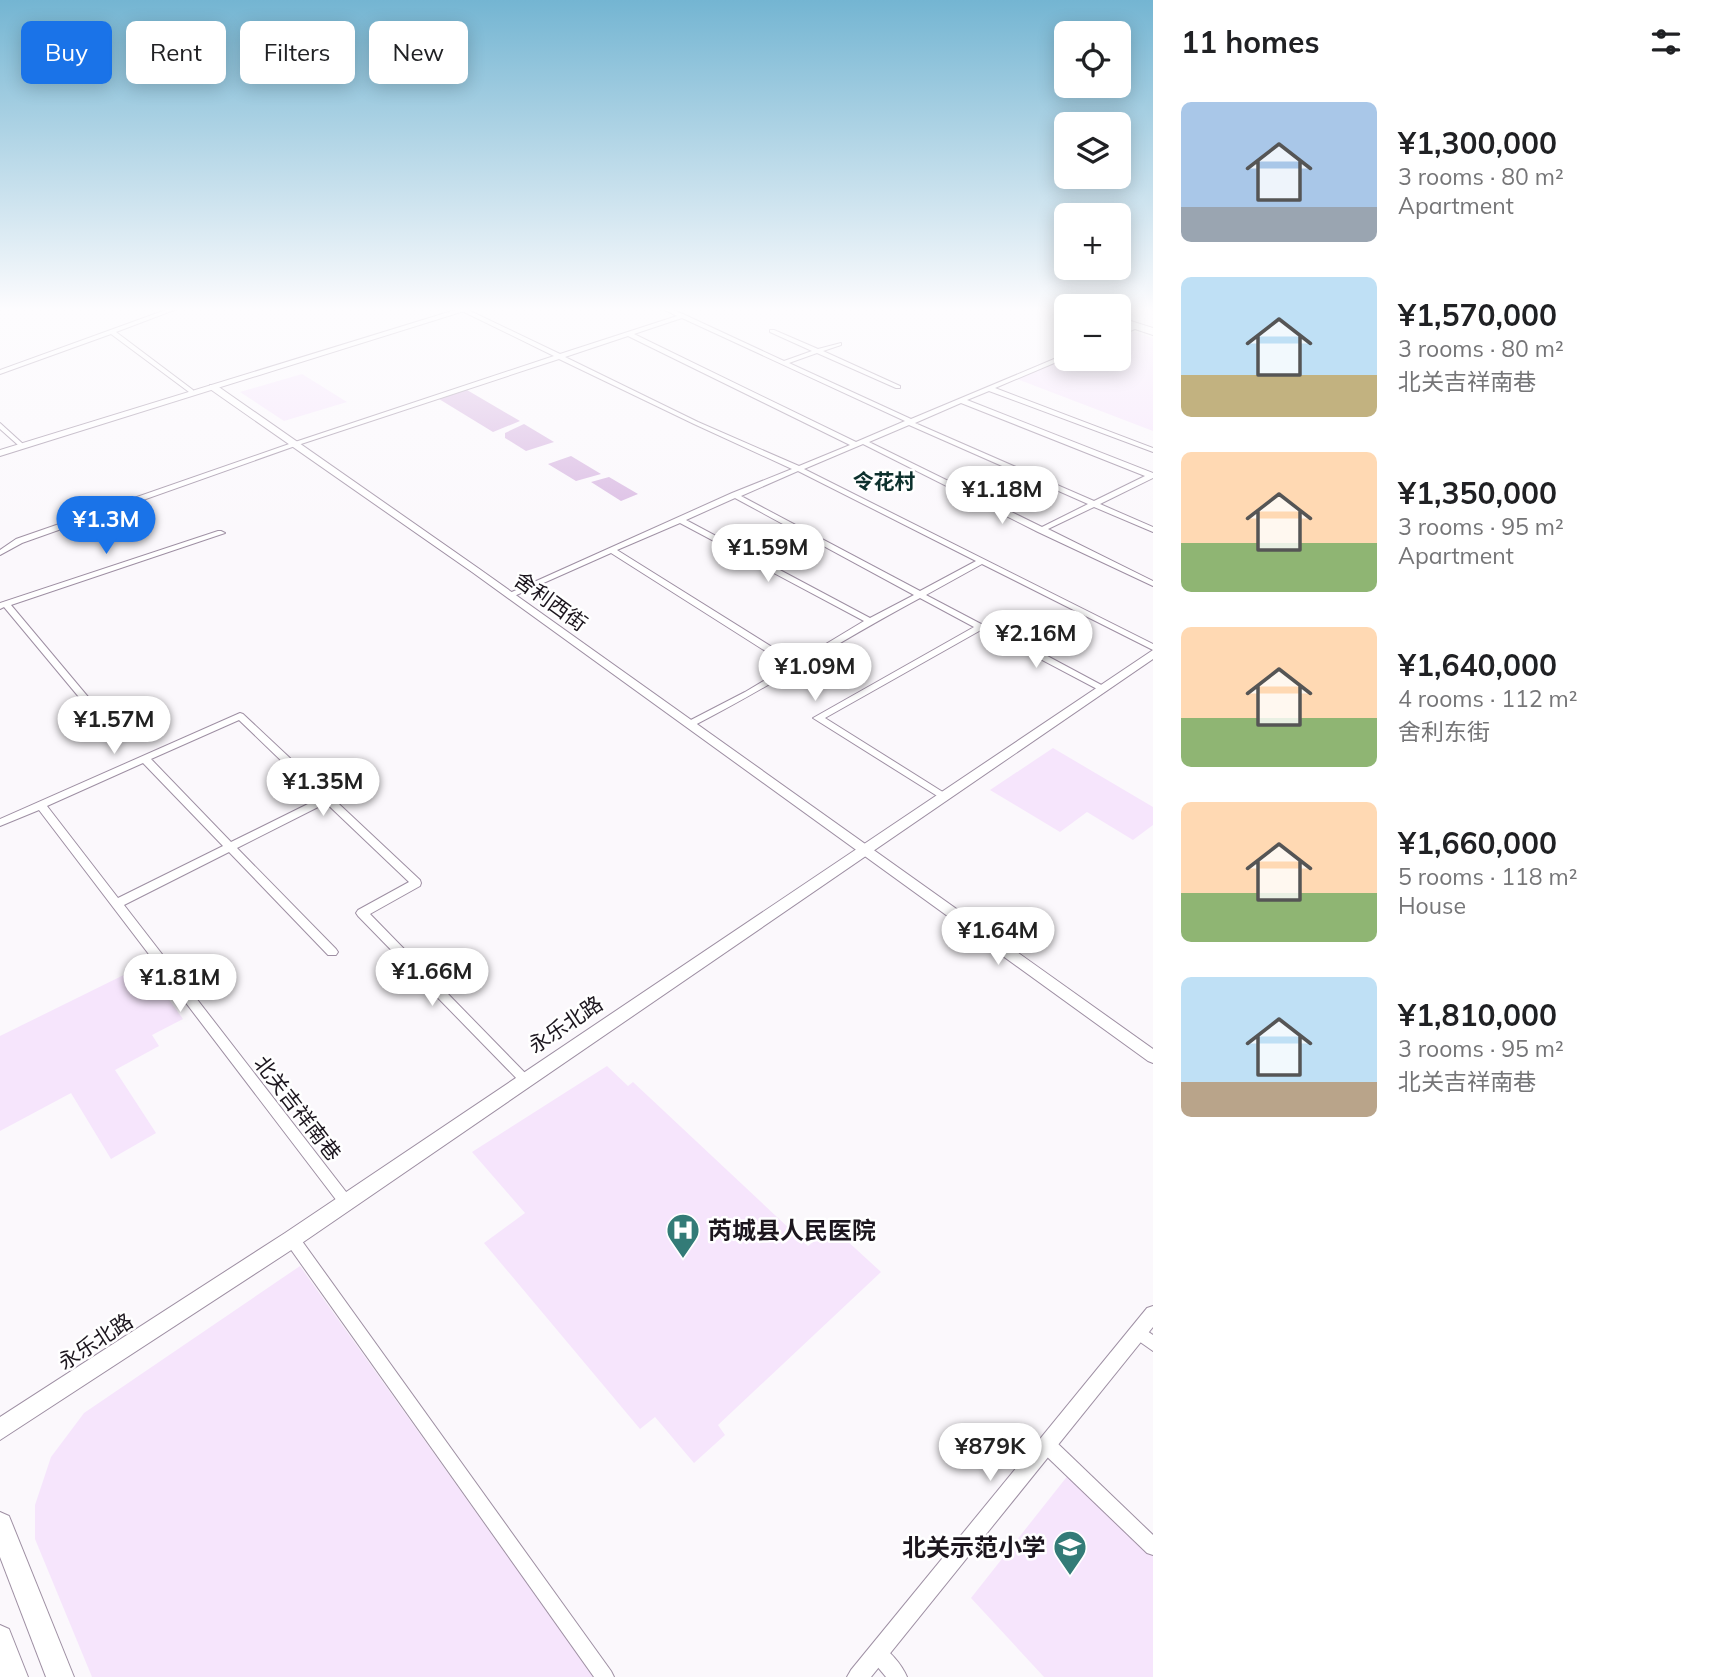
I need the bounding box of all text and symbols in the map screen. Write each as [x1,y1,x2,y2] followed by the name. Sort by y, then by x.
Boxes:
[21,21,112,84] chip: Buy
[126,21,226,84] chip: Rent
[240,21,355,84] chip: Filters
[369,21,468,84] chip: New
[1054,21,1131,371] map controls
[1054,21,1131,98] button: locate
[1181,23,1320,61] text: 11 homes
[1647,23,1685,61] icon: filters
[1054,112,1131,189] button: layers
[1398,124,1557,162] text: ¥1,300,000
[1237,130,1321,214] icon: home
[1398,162,1564,191] text: 3 rooms · 80 m²
[1398,191,1514,220] text: Apartment
[1054,203,1131,280] button: +
[1054,294,1131,371] button: −
[1398,296,1557,334] text: ¥1,570,000
[1237,305,1321,389] icon: home
[1398,334,1564,363] text: 3 rooms · 80 m²
[1398,367,1536,396] text: 北关吉祥南巷
[945,466,1059,526] pin: ¥1.18M
[853,468,916,494] district label: 令花村
[962,474,1042,503] text: ¥1.18M
[1398,474,1557,512] text: ¥1,350,000
[1237,480,1321,564] icon: home
[57,496,155,556] pin: ¥1.3M
[72,504,140,533] text: ¥1.3M
[1398,512,1564,541] text: 3 rooms · 95 m²
[711,524,825,584] pin: ¥1.59M
[728,532,808,561] text: ¥1.59M
[1398,541,1514,570] text: Apartment
[509,566,593,636] street label: 舍利西街
[979,610,1093,670] pin: ¥2.16M
[996,618,1076,647] text: ¥2.16M
[758,644,872,703] pin: ¥1.09M
[1398,646,1557,684] text: ¥1,640,000
[775,651,855,680] text: ¥1.09M
[1237,655,1321,739] icon: home
[1398,684,1578,713] text: 4 rooms · 112 m²
[57,696,171,756] pin: ¥1.57M
[74,704,154,733] text: ¥1.57M
[1398,717,1490,746] text: 舍利东街
[266,758,380,818] pin: ¥1.35M
[283,766,363,795] text: ¥1.35M
[1398,824,1557,862] text: ¥1,660,000
[1237,830,1321,914] icon: home
[1398,862,1578,891] text: 5 rooms · 118 m²
[1398,891,1466,920] text: House
[941,908,1055,967] pin: ¥1.64M
[958,915,1038,944] text: ¥1.64M
[375,948,489,1008] pin: ¥1.66M
[123,954,237,1014] pin: ¥1.81M
[392,956,472,985] text: ¥1.66M
[140,962,220,991] text: ¥1.81M
[523,990,607,1058] street label: 永乐北路
[1398,996,1557,1034] text: ¥1,810,000
[1237,1005,1321,1089] icon: home
[1398,1034,1564,1063] text: 3 rooms · 95 m²
[249,1050,347,1166] street label: 北关吉祥南巷
[1398,1067,1536,1096] text: 北关吉祥南巷
[664,1211,702,1260] hospital icon: 芮城县人民医院
[708,1215,876,1245] place label: 芮城县人民医院
[53,1307,137,1375] street label: 永乐北路
[941,1424,1039,1483] pin: ¥879K
[955,1431,1025,1460] text: ¥879K
[1051,1528,1089,1577] school or university icon: 北关示范小学
[902,1532,1046,1562] place label: 北关示范小学

